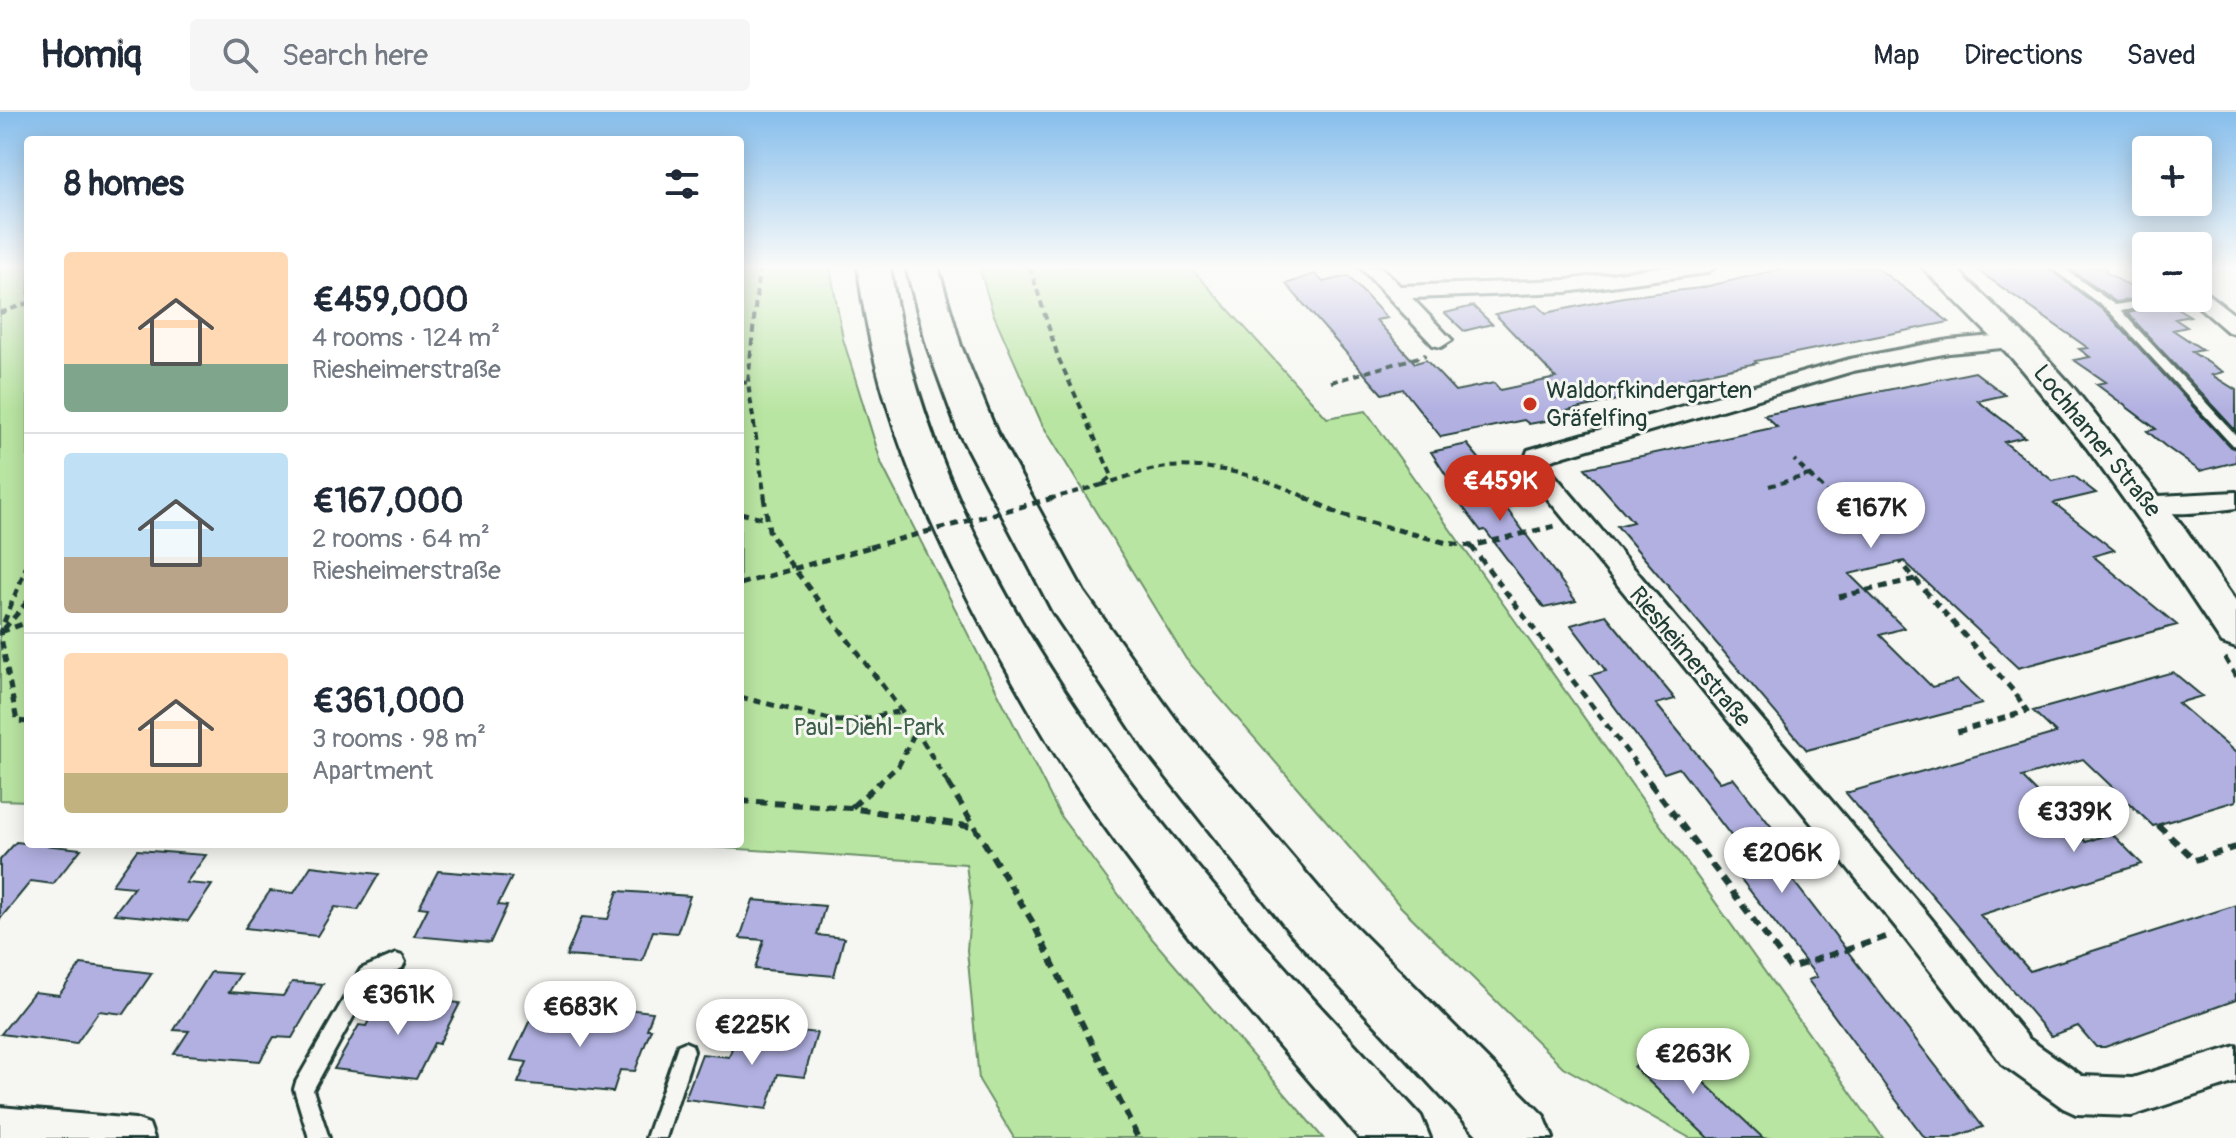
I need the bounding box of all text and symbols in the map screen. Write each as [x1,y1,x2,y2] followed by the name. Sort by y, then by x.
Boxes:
[190,19,750,91] search box
[40,31,142,79] text: Homiq
[218,33,262,77] icon: search
[282,37,428,74] text: Search here
[1873,38,1920,73] text: Map
[1964,38,2083,73] text: Directions
[2127,38,2196,73] text: Saved
[2132,136,2212,312] map controls
[2132,136,2212,216] button: +
[660,162,704,206] icon: filters
[64,163,184,206] text: 8 homes
[2132,232,2212,312] button: −
[312,279,468,322] text: €459,000
[128,284,224,380] icon: home
[312,322,500,354] text: 4 rooms · 124 m²
[312,354,501,386] text: Riesheimerstraße
[2027,359,2167,523] street label: Lochhamer Straße
[1546,376,1752,433] place label: Waldorfkindergarten Gräfelfing
[1521,395,1539,413] marker: Waldorfkindergarten Gräfelfing
[1444,455,1556,523] pin: €459K
[1462,465,1538,497] text: €459K
[312,480,463,523] text: €167,000
[1815,482,1927,550] pin: €167K
[128,485,224,581] icon: home
[1835,492,1907,524] text: €167K
[312,523,490,555] text: 2 rooms · 64 m²
[312,555,501,587] text: Riesheimerstraße
[1623,581,1757,733] street label: Riesheimerstraße
[312,680,465,723] text: €361,000
[128,685,224,781] icon: home
[794,713,944,742] park label: Paul-Diehl-Park
[312,723,486,755] text: 3 rooms · 98 m²
[312,755,433,787] text: Apartment
[2018,786,2130,854] pin: €339K
[2036,796,2112,828] text: €339K
[1726,827,1838,895] pin: €206K
[1742,837,1822,869] text: €206K
[342,969,454,1037] pin: €361K
[362,979,434,1011] text: €361K
[524,981,636,1049] pin: €683K
[542,991,618,1023] text: €683K
[696,999,808,1067] pin: €225K
[714,1009,790,1041] text: €225K
[1637,1028,1749,1096] pin: €263K
[1654,1038,1732,1070] text: €263K

